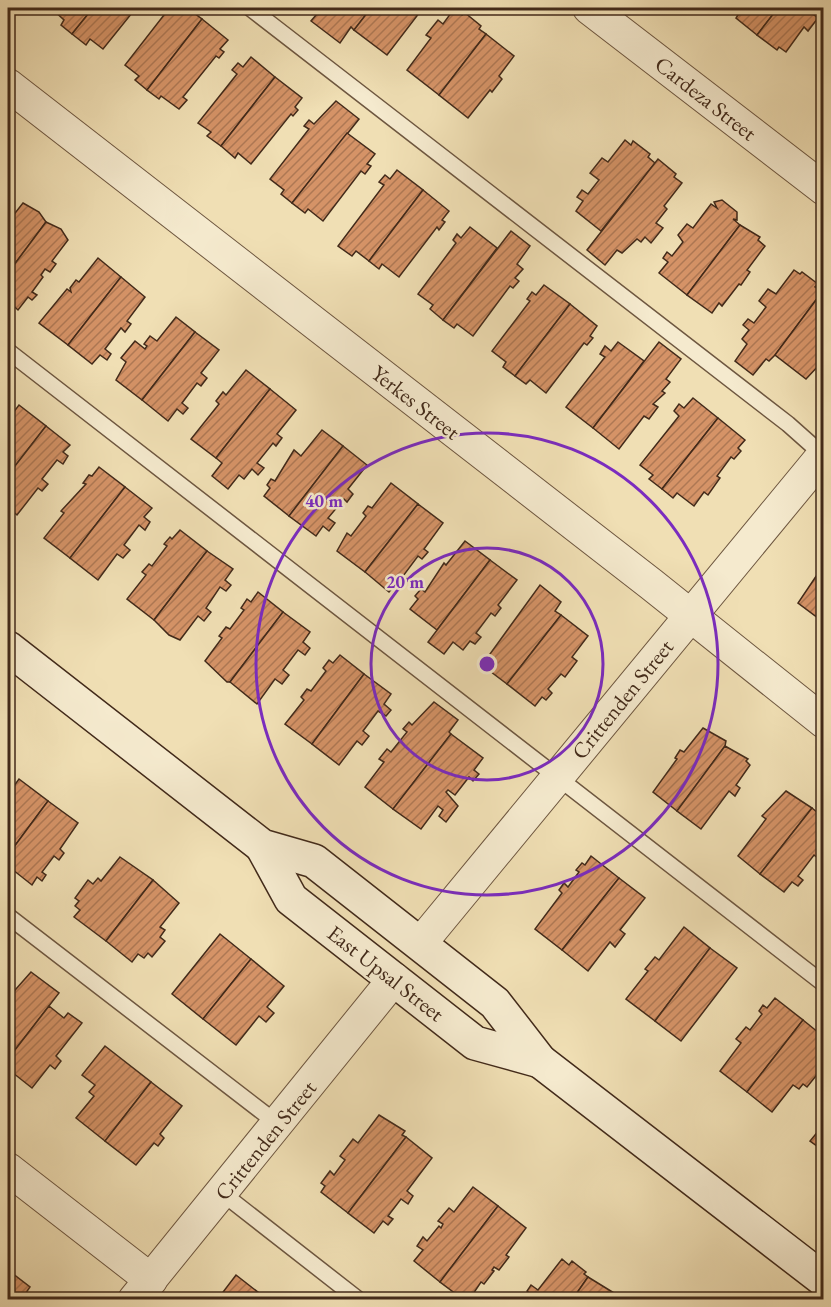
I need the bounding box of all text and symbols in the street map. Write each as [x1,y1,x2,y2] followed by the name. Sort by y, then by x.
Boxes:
[649,50,762,147] street label: Cardeza Street
[365,359,466,446] street label: Yerkes Street
[305,489,343,512] text: 40 m
[386,570,424,593] text: 20 m
[565,633,680,765] street label: Crittenden Street
[477,654,497,674] centre of rings
[321,919,450,1028] street label: East Upsal Street
[208,1074,323,1206] street label: Crittenden Street

